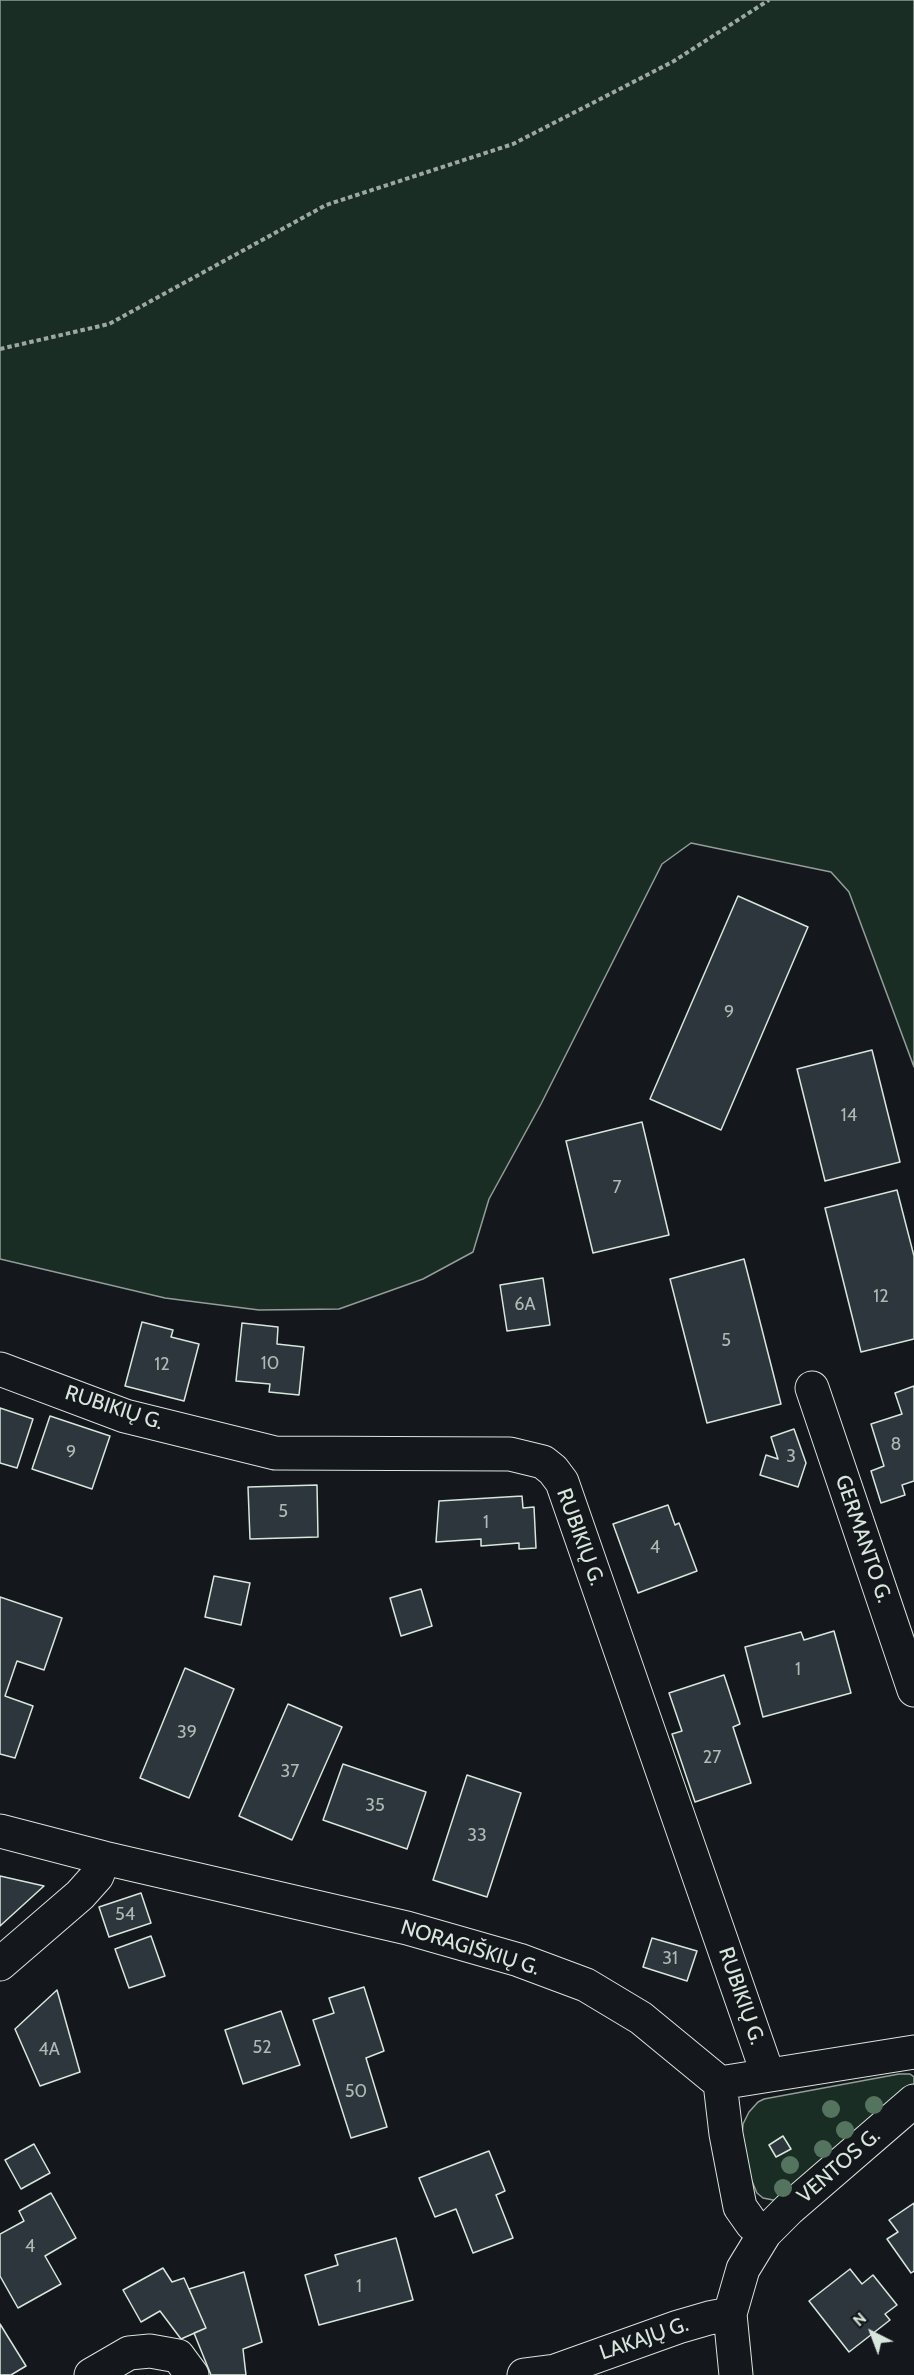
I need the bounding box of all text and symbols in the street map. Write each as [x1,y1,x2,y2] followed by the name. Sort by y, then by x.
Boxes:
[724,1002,734,1024] house number: 9
[841,1105,857,1127] house number: 14
[612,1177,622,1199] house number: 7
[873,1286,889,1308] house number: 12
[514,1294,536,1316] house number: 6A
[721,1330,731,1352] house number: 5
[261,1353,279,1375] house number: 10
[154,1354,170,1376] house number: 12
[62,1380,166,1436] street label: RUBIKIŲ G.
[891,1434,901,1456] house number: 8
[66,1442,76,1464] house number: 9
[786,1446,796,1468] house number: 3
[829,1472,897,1606] street label: GERMANTO G.
[551,1485,609,1589] street label: RUBIKIŲ G.
[278,1501,288,1523] house number: 5
[483,1512,489,1534] house number: 1
[650,1537,660,1559] house number: 4
[795,1659,801,1681] house number: 1
[177,1722,197,1744] house number: 39
[703,1747,721,1769] house number: 27
[281,1761,299,1783] house number: 37
[365,1795,385,1817] house number: 35
[467,1825,487,1847] house number: 33
[115,1904,135,1926] house number: 54
[398,1915,542,1981] street label: NORAGIŠKIŲ G.
[713,1944,769,2048] street label: RUBIKIŲ G.
[662,1948,678,1970] house number: 31
[252,2037,272,2059] house number: 52
[38,2039,60,2061] house number: 4A
[345,2081,367,2103] house number: 50
[792,2123,886,2209] street label: VENTOS G.
[25,2236,35,2258] house number: 4
[356,2276,362,2298] house number: 1
[842,2303,902,2363] north arrow
[849,2308,870,2330] text: N
[596,2312,692,2366] street label: LAKAJŲ G.

